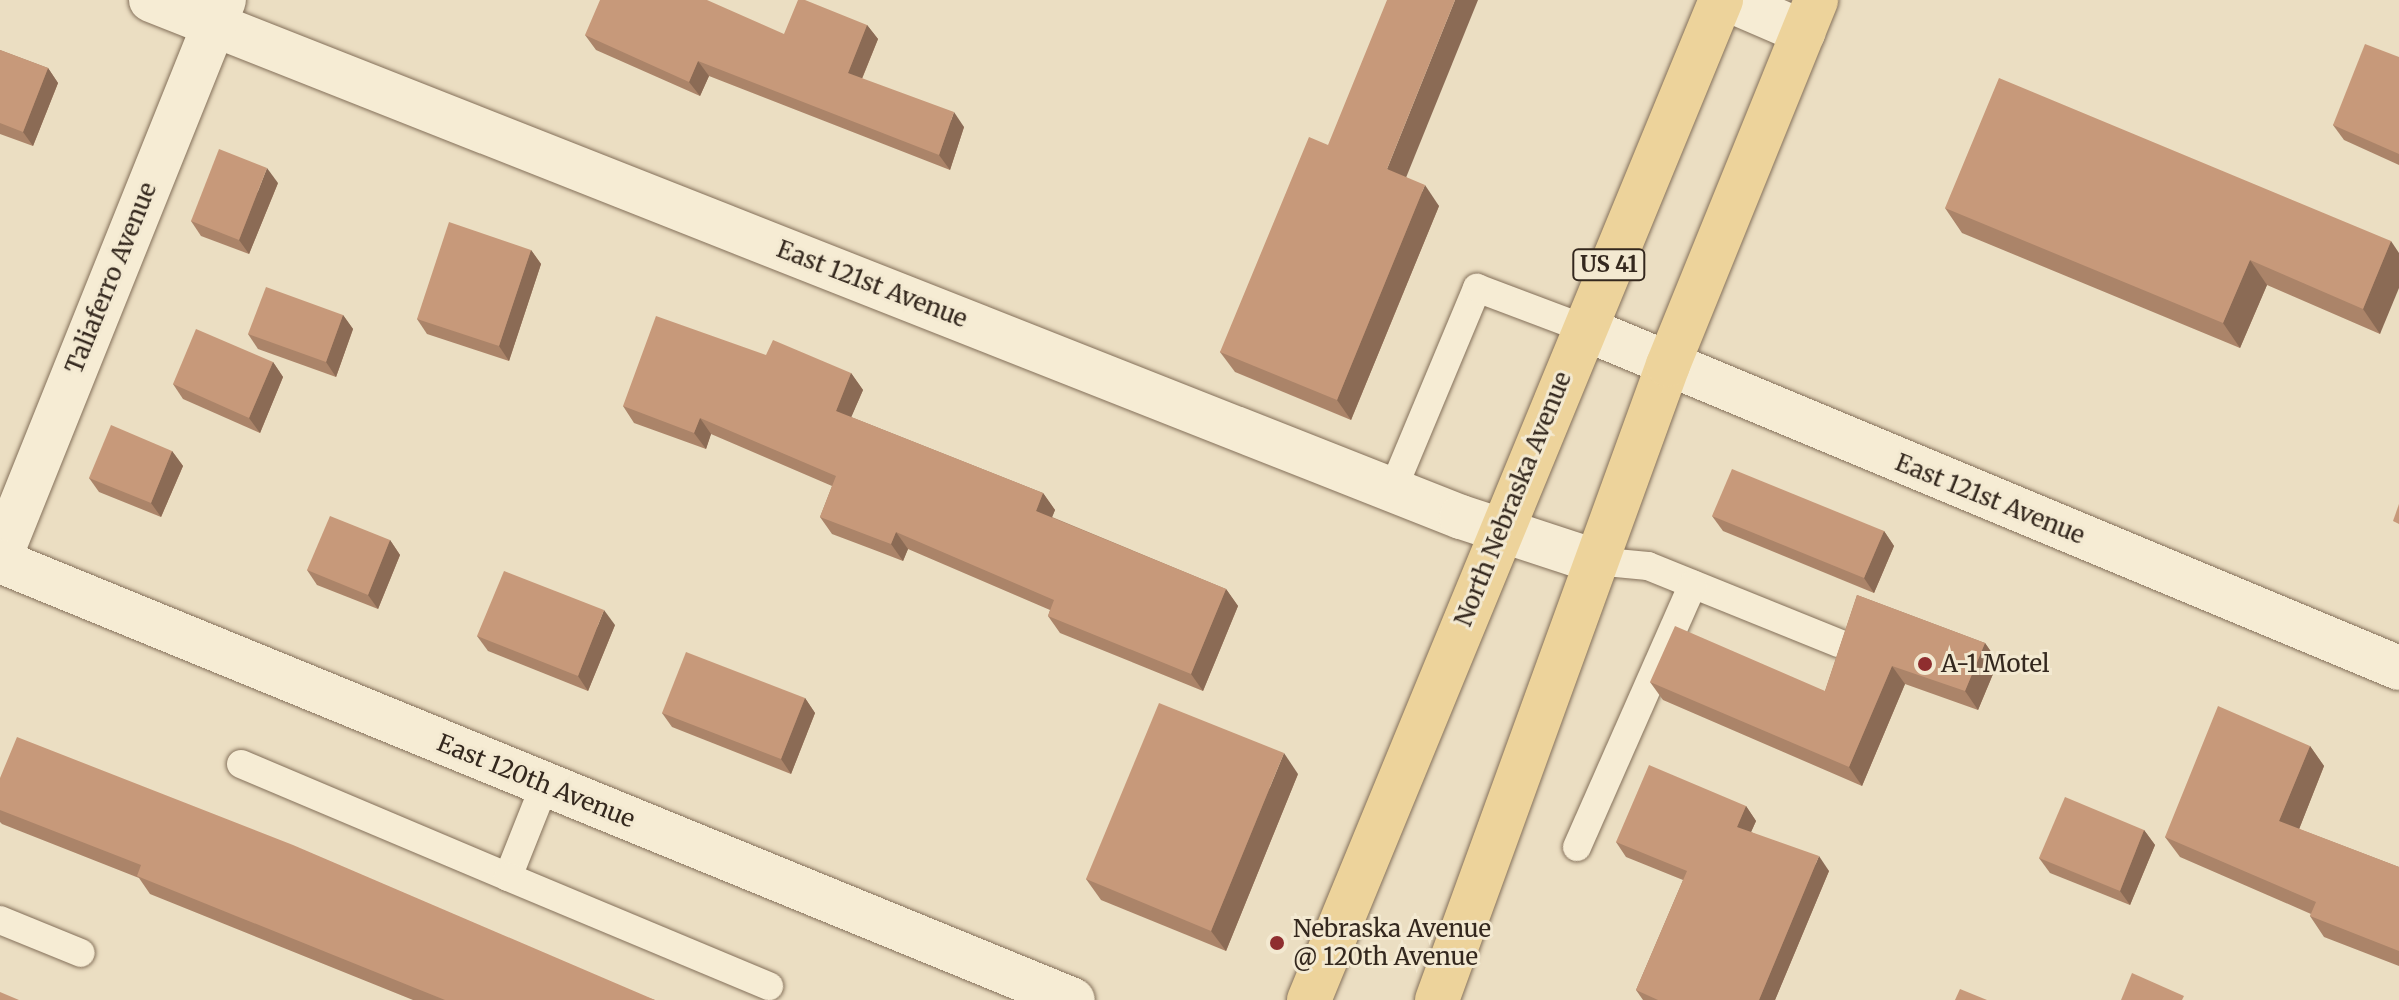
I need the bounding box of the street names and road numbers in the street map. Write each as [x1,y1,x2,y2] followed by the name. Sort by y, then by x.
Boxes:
[60,178,162,378] street label: Taliaferro Avenue
[773,234,971,334] street label: East 121st Avenue
[1571,247,1647,283] road number: US 41
[1449,368,1577,630] street label: North Nebraska Avenue
[1891,448,2089,550] street label: East 121st Avenue
[433,728,639,834] street label: East 120th Avenue

